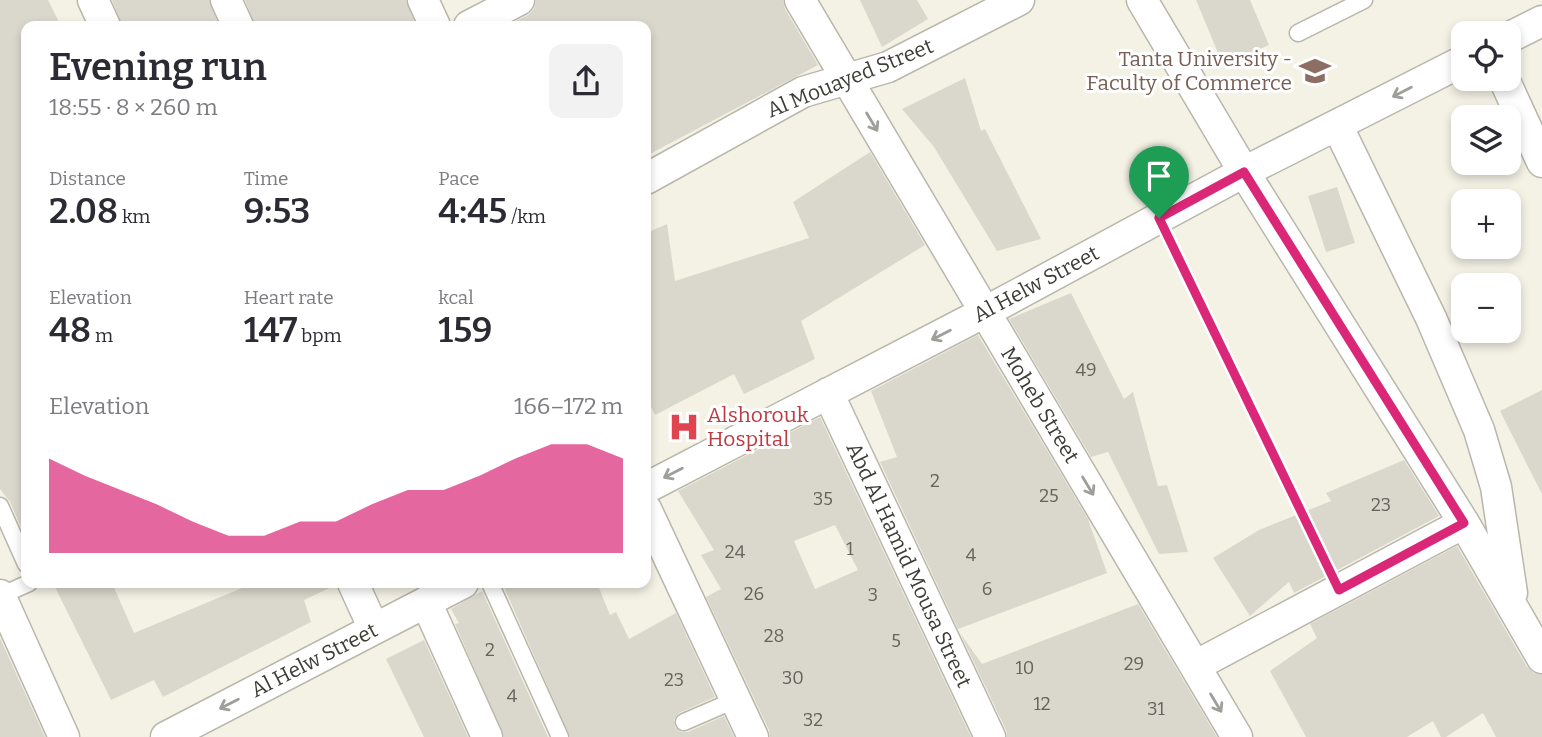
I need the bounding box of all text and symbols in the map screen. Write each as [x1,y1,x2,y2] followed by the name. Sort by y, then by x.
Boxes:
[1451,21,1521,343] map controls
[1451,21,1521,91] button: locate
[763,33,937,123] street label: Al Mouayed Street
[49,44,267,90] text: Evening run
[549,44,623,118] button: share
[1086,46,1292,96] place label: Tanta University - Faculty of Commerce
[1298,54,1332,88] school or university icon: Tanta University - Faculty of Commerce
[1392,85,1413,99] one-way arrow
[49,93,218,121] text: 18:55 · 8 × 260 m
[1451,105,1521,175] button: layers
[865,111,879,131] one-way arrow
[1129,146,1189,218] pin
[1140,157,1178,195] icon: arrive
[49,167,126,190] text: Distance
[244,167,289,190] text: Time
[438,167,479,190] text: Pace
[1451,189,1521,259] button: +
[49,190,118,232] text: 2.08
[244,190,310,232] text: 9:53
[438,190,507,232] text: 4:45
[118,205,151,228] text: km
[507,205,546,228] text: /km
[969,240,1104,328] street label: Al Helw Street
[1451,273,1521,343] button: −
[49,286,132,309] text: Elevation
[244,286,334,309] text: Heart rate
[438,286,474,309] text: kcal
[49,309,91,351] text: 48
[244,309,297,351] text: 147
[438,309,492,351] text: 159
[91,324,113,347] text: m
[297,324,342,347] text: bpm
[931,328,952,342] one-way arrow
[995,342,1085,468] street label: Moheb Street
[1075,359,1097,381] house number: 49
[49,392,149,420] text: Elevation
[514,392,623,420] text: 166–172 m
[707,402,809,452] place label: Alshorouk Hospital
[667,410,701,444] hospital icon: Alshorouk Hospital
[841,438,977,692] street label: Abd Al Hamid Mousa Street
[664,467,684,481] one-way arrow
[930,470,940,492] house number: 2
[1081,476,1095,496] one-way arrow
[1039,485,1059,507] house number: 25
[813,488,833,510] house number: 35
[1371,494,1391,516] house number: 23
[846,538,854,560] house number: 1
[725,541,746,563] house number: 24
[966,544,977,566] house number: 4
[982,578,992,600] house number: 6
[744,583,764,605] house number: 26
[868,584,878,606] house number: 3
[246,617,382,703] street label: Al Helw Street
[764,625,784,647] house number: 28
[891,630,901,652] house number: 5
[485,639,495,661] house number: 2
[1124,653,1144,675] house number: 29
[1016,657,1034,679] house number: 10
[782,667,804,689] house number: 30
[664,669,684,691] house number: 23
[507,685,518,707] house number: 4
[1033,693,1051,715] house number: 12
[1210,693,1224,713] one-way arrow
[219,698,240,712] one-way arrow
[1147,698,1165,720] house number: 31
[803,709,823,731] house number: 32

